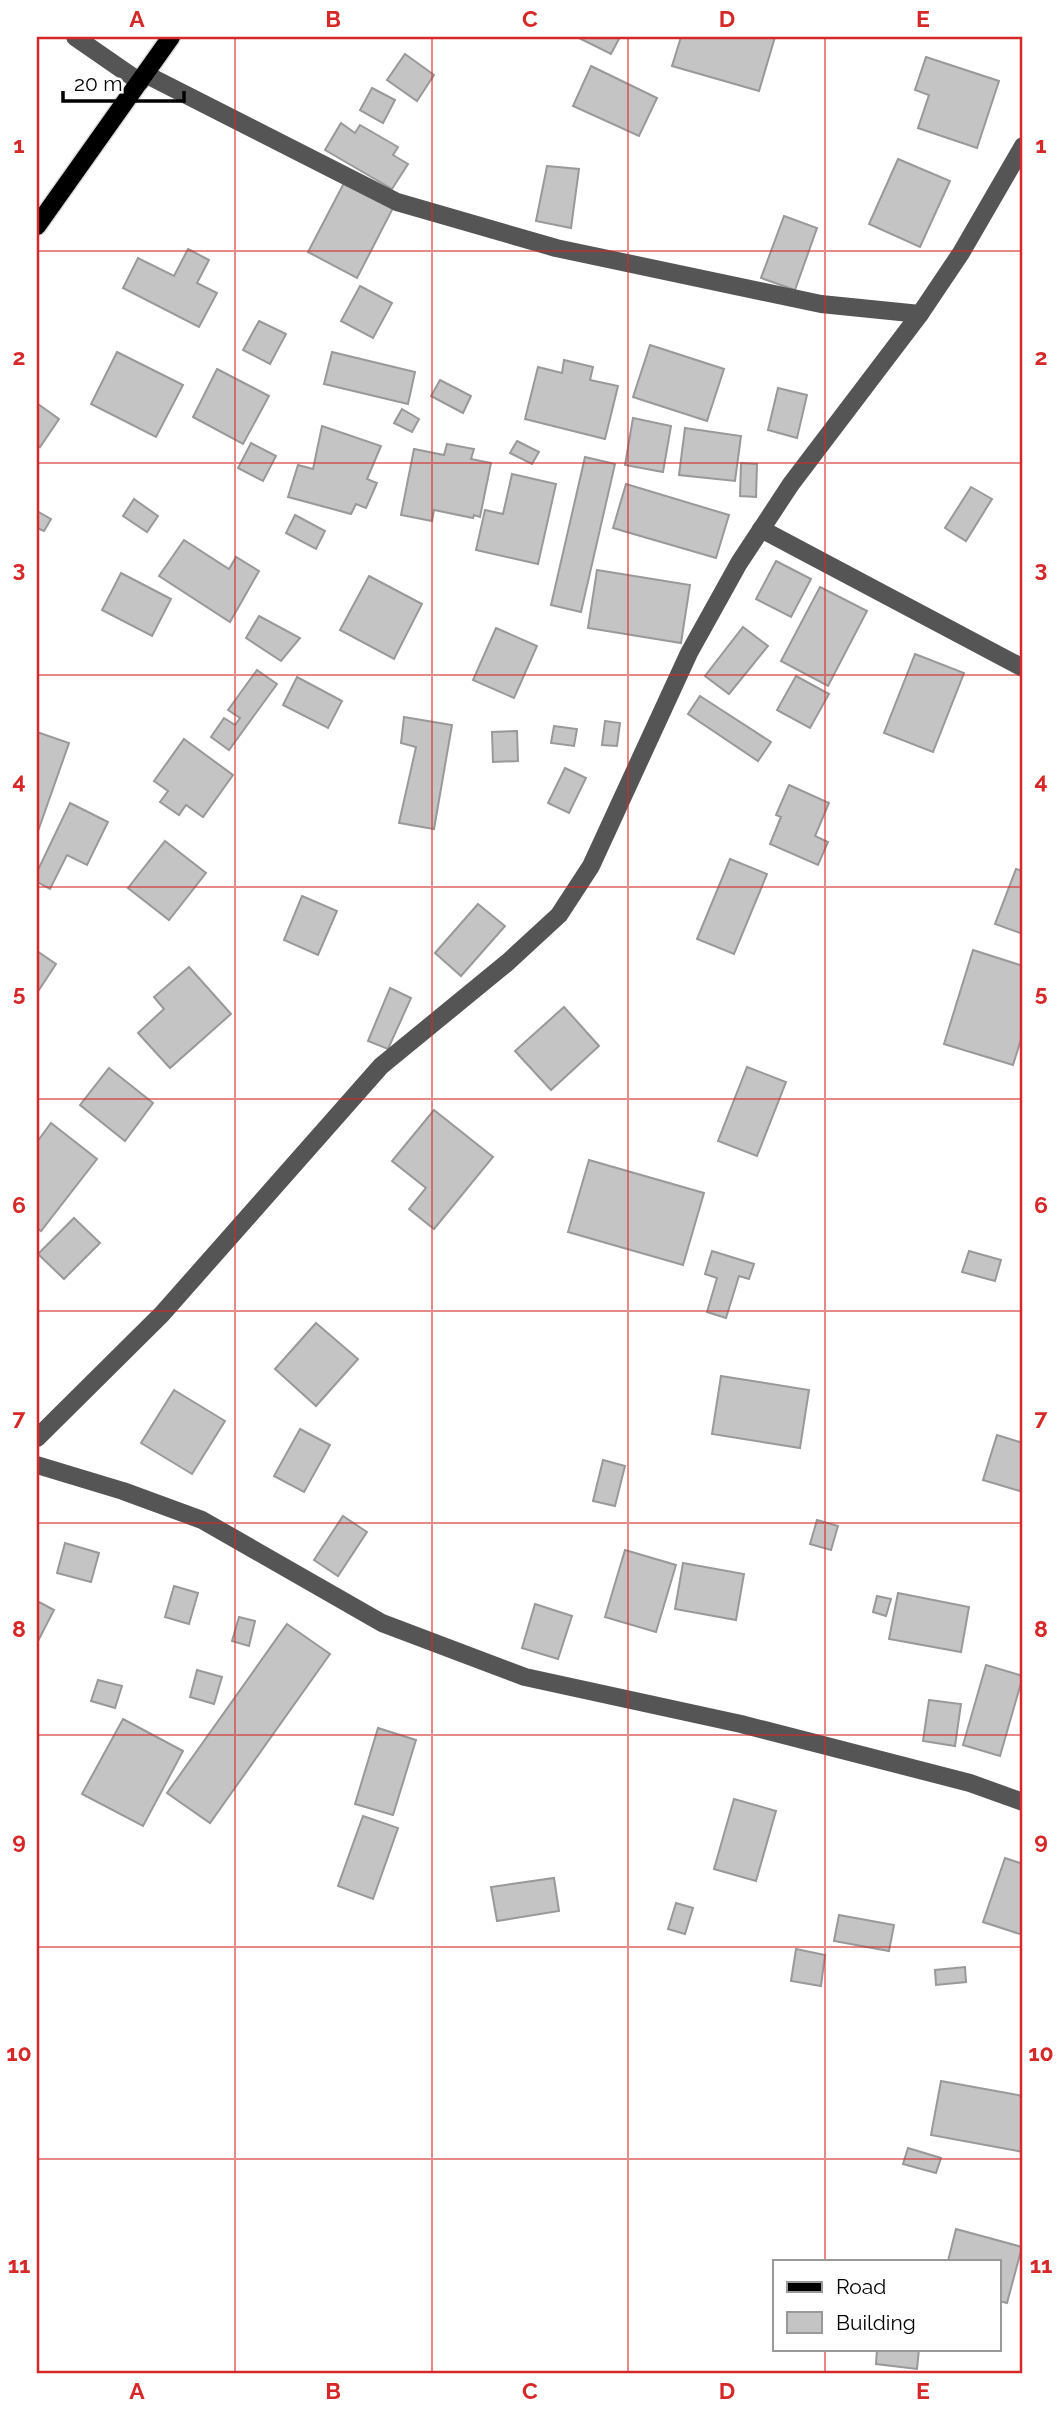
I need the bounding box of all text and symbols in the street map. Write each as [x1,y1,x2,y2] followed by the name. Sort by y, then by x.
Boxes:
[129,5,145,32] text: A
[325,5,341,32] text: B
[522,5,538,32] text: C
[719,5,735,32] text: D
[916,5,930,32] text: E
[63,60,184,104] scale bar
[74,71,122,96] text: 20 m
[13,131,25,158] text: 1
[1035,131,1047,158] text: 1
[13,343,25,370] text: 2
[1035,343,1047,370] text: 2
[13,555,25,582] text: 3
[1035,555,1047,582] text: 3
[12,767,26,794] text: 4
[1034,767,1048,794] text: 4
[13,979,26,1006] text: 5
[1035,979,1048,1006] text: 5
[12,1191,26,1218] text: 6
[1034,1191,1048,1218] text: 6
[13,1403,26,1430] text: 7
[1035,1403,1048,1430] text: 7
[12,1615,26,1642] text: 8
[1034,1615,1048,1642] text: 8
[12,1827,26,1854] text: 9
[1034,1827,1048,1854] text: 9
[6,2039,32,2066] text: 10
[1028,2039,1054,2066] text: 10
[8,2251,30,2278] text: 11
[1030,2251,1052,2278] text: 11
[773,2260,1000,2350] legend
[836,2274,886,2299] text: Road
[836,2310,916,2335] text: Building
[129,2377,145,2404] text: A
[325,2377,341,2404] text: B
[522,2377,538,2404] text: C
[719,2377,735,2404] text: D
[916,2377,930,2404] text: E

